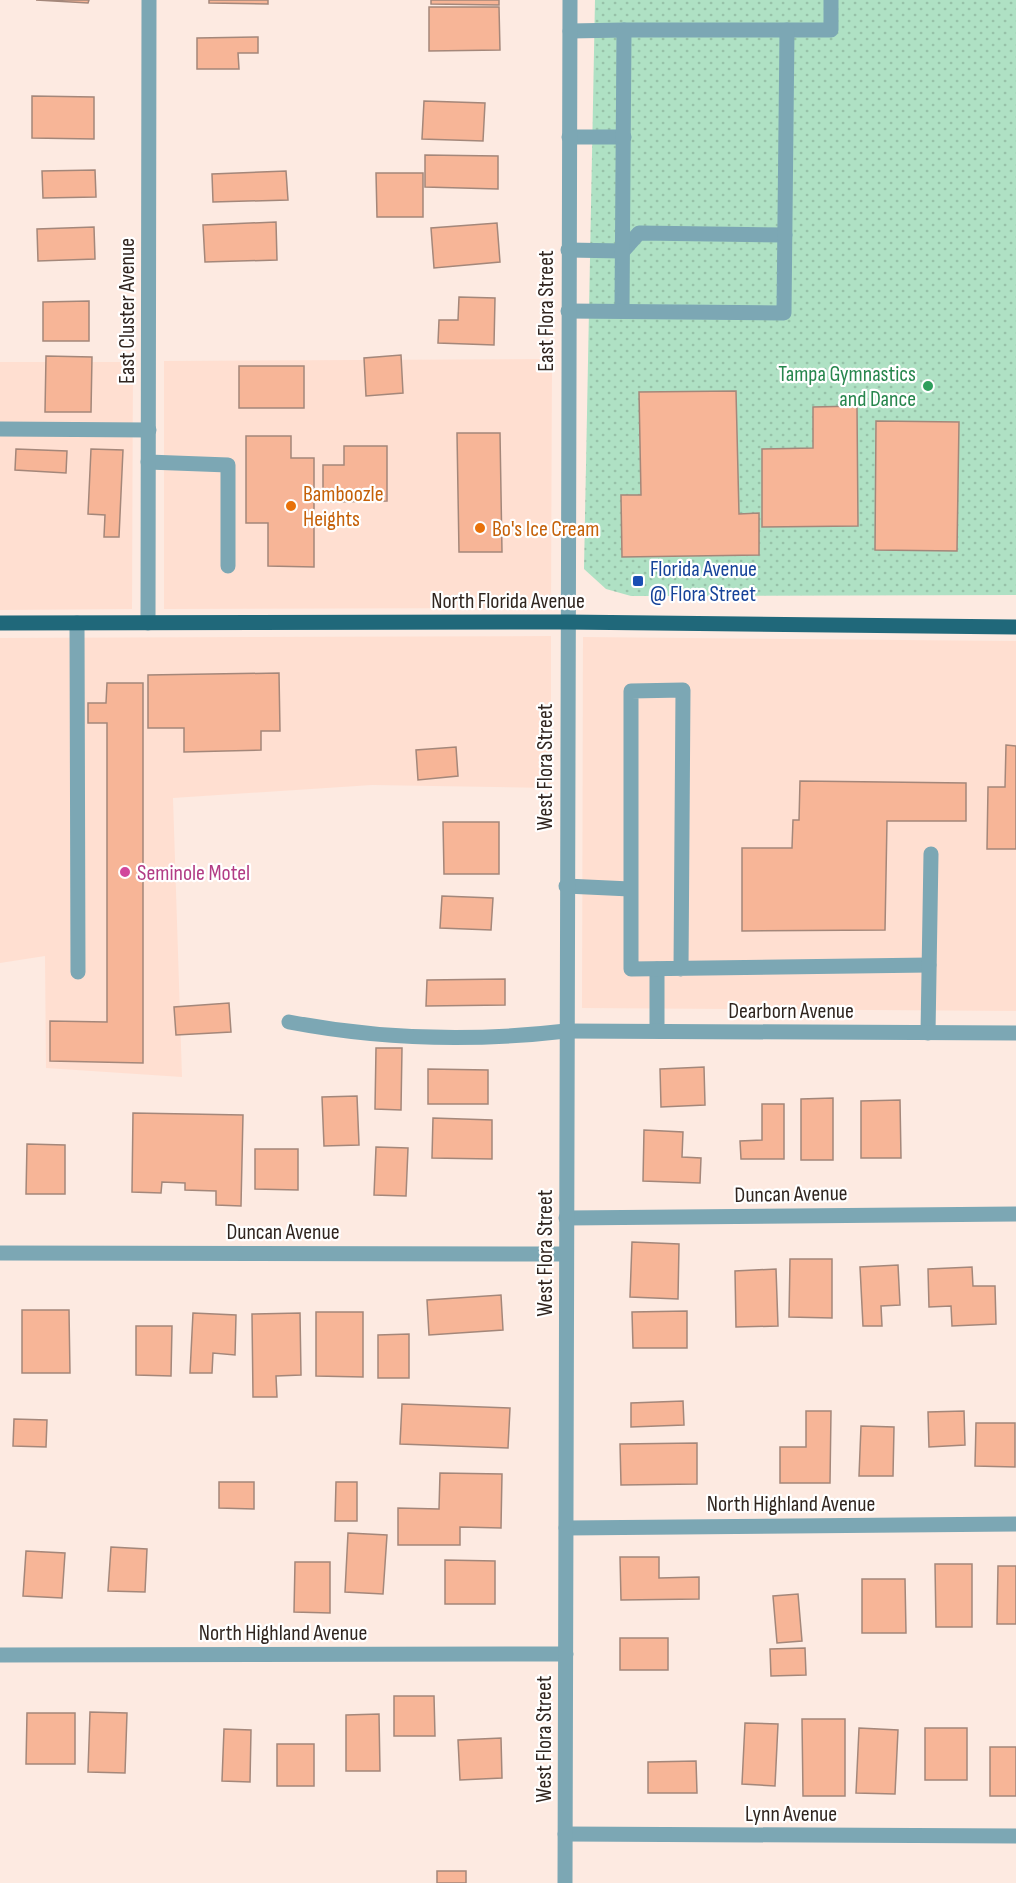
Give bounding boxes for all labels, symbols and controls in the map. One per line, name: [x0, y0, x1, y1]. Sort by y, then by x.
street label: East Cluster Avenue: [114, 238, 141, 384]
street label: East Flora Street: [533, 250, 560, 372]
place label: Tampa Gymnastics and Dance: [778, 361, 916, 413]
marker: Tampa Gymnastics and Dance: [921, 379, 935, 393]
place label: Bamboozle Heights: [303, 481, 384, 533]
marker: Bamboozle Heights: [284, 499, 298, 513]
place label: Bo's Ice Cream: [492, 516, 599, 543]
marker: Bo's Ice Cream: [473, 521, 487, 535]
place label: Florida Avenue @ Flora Street: [650, 556, 757, 608]
marker: Florida Avenue @ Flora Street: [631, 574, 645, 588]
street label: North Florida Avenue: [431, 588, 585, 615]
street label: West Flora Street: [532, 703, 559, 830]
place label: Seminole Motel: [137, 860, 250, 887]
marker: Seminole Motel: [118, 865, 132, 879]
street label: Dearborn Avenue: [728, 998, 854, 1025]
street label: Duncan Avenue: [734, 1180, 848, 1209]
street label: West Flora Street: [532, 1189, 559, 1316]
street label: Duncan Avenue: [226, 1219, 340, 1246]
street label: North Highland Avenue: [707, 1491, 875, 1518]
street label: North Highland Avenue: [199, 1620, 367, 1647]
street label: West Flora Street: [531, 1675, 558, 1802]
street label: Lynn Avenue: [745, 1801, 837, 1828]

